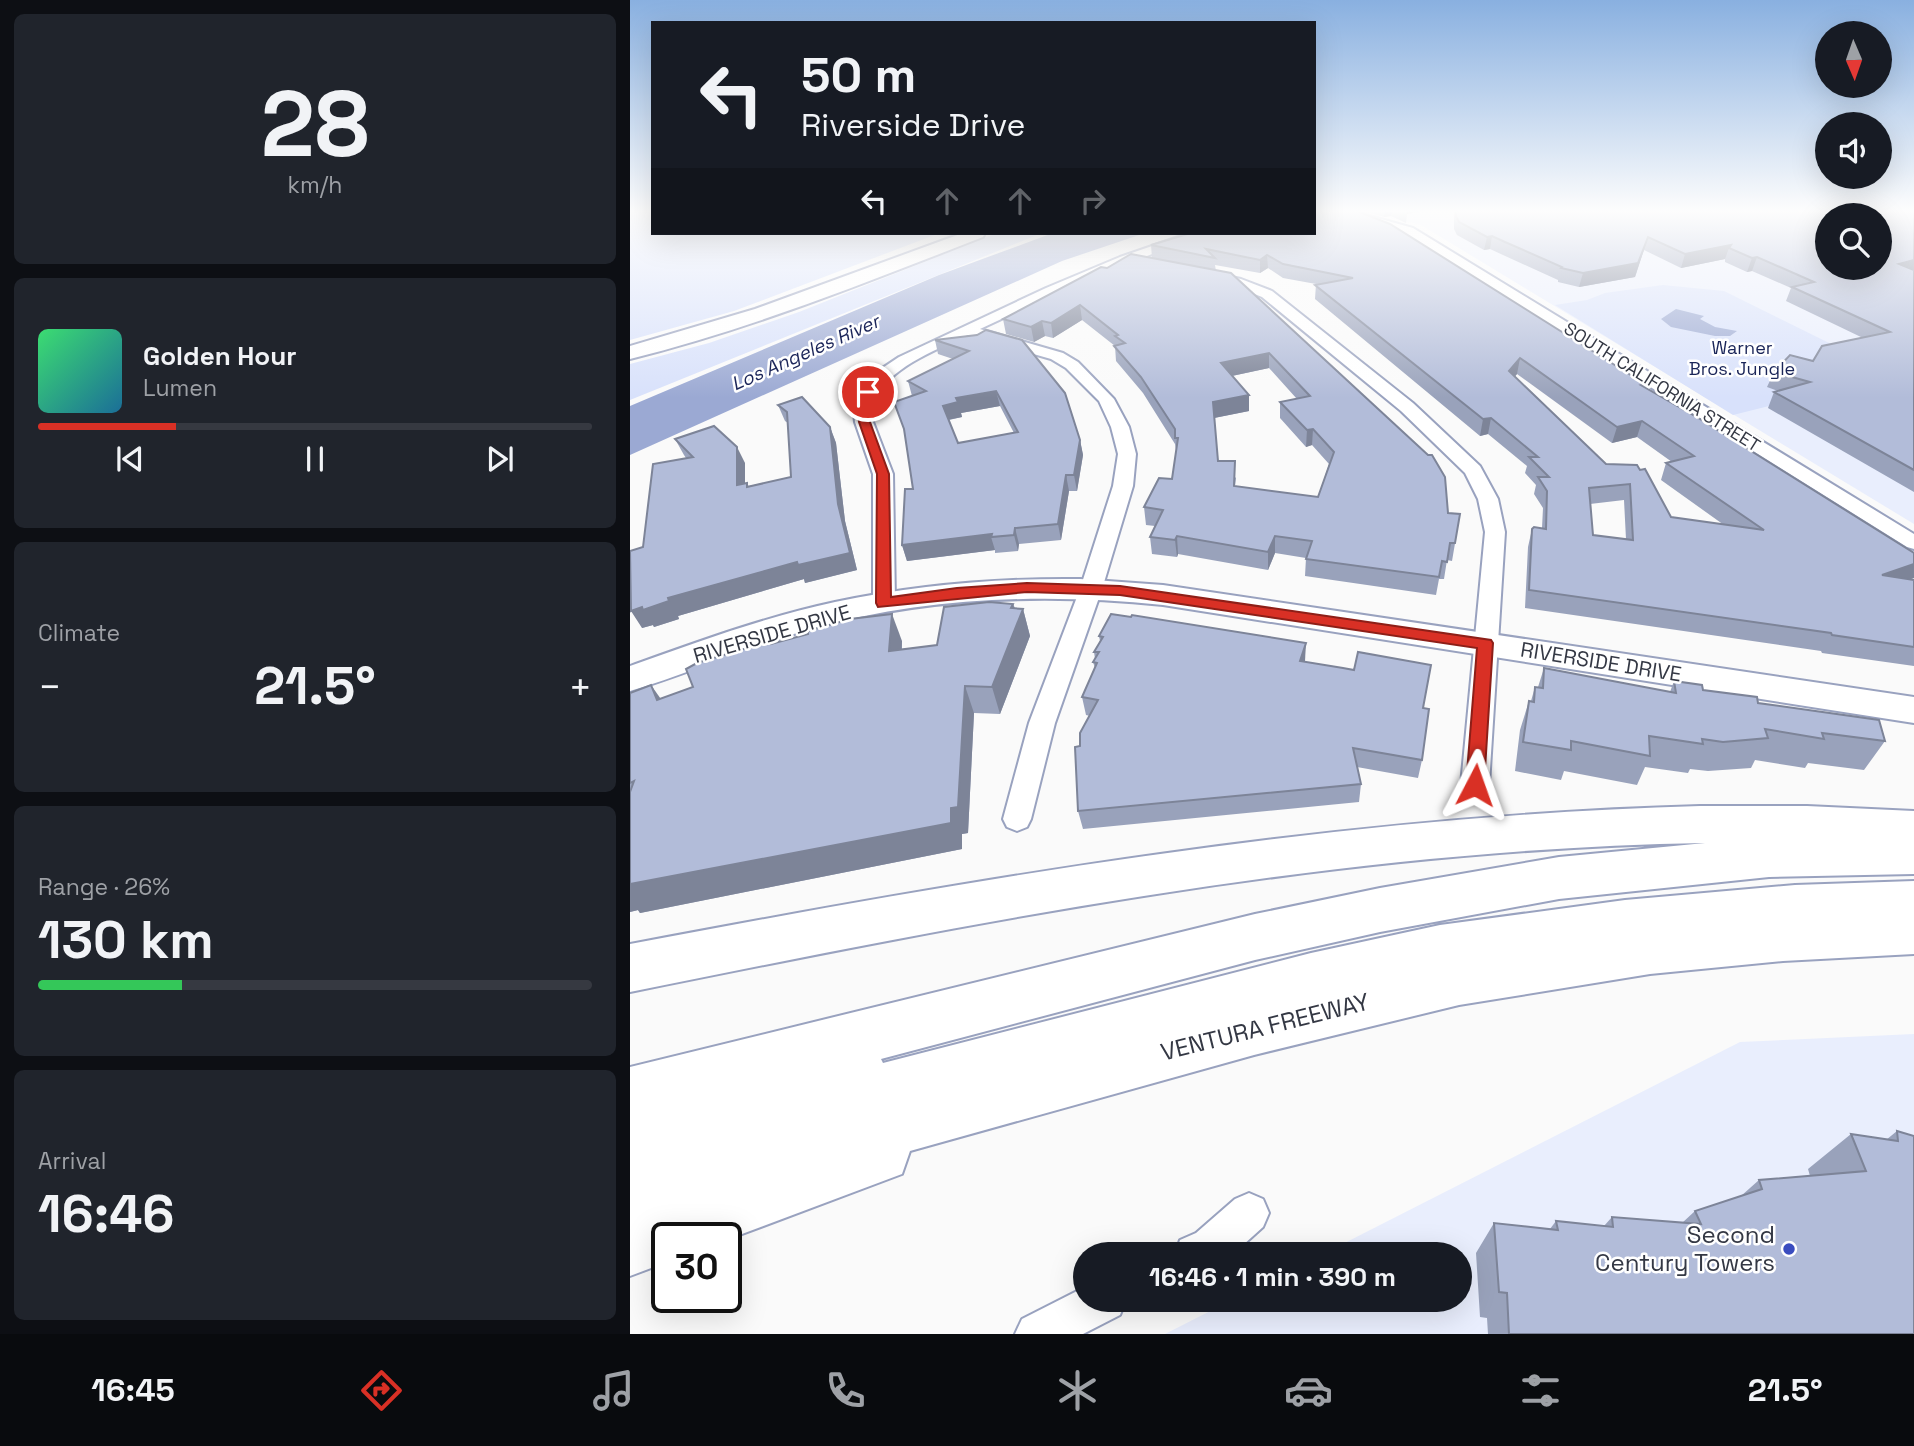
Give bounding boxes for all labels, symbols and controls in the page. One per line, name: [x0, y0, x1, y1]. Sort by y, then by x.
north arrow: [1815, 21, 1892, 98]
map controls: [1815, 21, 1892, 280]
text: 50 m: [801, 44, 916, 106]
icon: left: [686, 49, 777, 140]
text: 28: [261, 66, 369, 183]
text: Riverside Drive: [801, 105, 1025, 145]
button: sound: [1815, 112, 1892, 189]
text: km/h: [288, 170, 342, 200]
icon: left: [855, 182, 893, 220]
icon: ahead: [928, 182, 966, 220]
icon: ahead: [1001, 182, 1039, 220]
icon: right: [1074, 182, 1112, 220]
button: search: [1815, 203, 1892, 280]
water label: Los Angeles River: [727, 308, 885, 396]
street label: SOUTH CALIFORNIA STREET: [1560, 317, 1765, 457]
park label: Warner Bros. Jungle: [1689, 336, 1795, 380]
text: Golden Hour: [143, 339, 297, 373]
pin: [838, 362, 898, 422]
text: Lumen: [143, 373, 217, 403]
icon: arrive: [849, 373, 887, 411]
icon: previous: [111, 440, 149, 478]
icon: pause: [296, 440, 334, 478]
icon: next: [481, 440, 519, 478]
street label: RIVERSIDE DRIVE: [690, 598, 854, 669]
text: Climate: [38, 618, 120, 648]
street label: RIVERSIDE DRIVE: [1519, 635, 1684, 688]
text: 21.5°: [254, 653, 376, 719]
text: −: [38, 663, 62, 711]
text: +: [568, 663, 592, 711]
position arrow: [1438, 748, 1512, 822]
text: Range · 26%: [38, 872, 170, 902]
text: 130 km: [38, 907, 214, 973]
street label: VENTURA FREEWAY: [1157, 986, 1373, 1067]
text: Arrival: [38, 1146, 106, 1176]
text: 16:46: [38, 1181, 174, 1247]
place label: Second Century Towers: [1595, 1219, 1775, 1278]
speed limit sign: 30: [651, 1222, 742, 1313]
marker: Second Century Towers: [1781, 1241, 1797, 1257]
text: 16:46 · 1 min · 390 m: [1149, 1260, 1396, 1294]
icon: directions: [357, 1366, 406, 1415]
icon: music: [589, 1366, 638, 1415]
icon: phone: [821, 1366, 870, 1415]
icon: climate: [1053, 1366, 1102, 1415]
icon: car: [1284, 1366, 1333, 1415]
icon: filters: [1516, 1366, 1565, 1415]
text: 16:45: [91, 1370, 175, 1410]
text: 21.5°: [1748, 1370, 1823, 1410]

